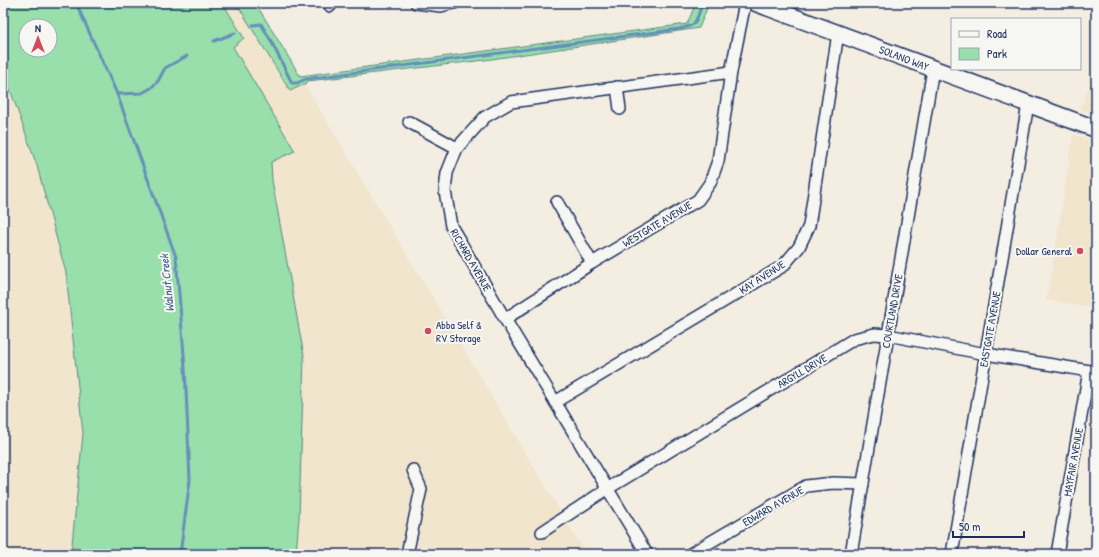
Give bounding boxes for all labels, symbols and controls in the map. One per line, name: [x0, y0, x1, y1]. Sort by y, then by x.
north arrow: [18, 18, 58, 58]
legend: [951, 18, 1081, 70]
text: N: [35, 21, 41, 35]
text: Road: [987, 25, 1007, 42]
street label: SOLANO WAY: [877, 42, 931, 74]
text: Park: [987, 45, 1007, 62]
street label: WESTGATE AVENUE: [620, 198, 694, 250]
street label: RICHARD AVENUE: [447, 226, 495, 294]
place label: Dollar General: [1016, 244, 1072, 258]
marker: Dollar General: [1075, 246, 1085, 256]
water label: Walnut Creek: [155, 252, 178, 313]
street label: KAY AVENUE: [737, 257, 788, 297]
street label: COURTLAND DRIVE: [879, 273, 905, 349]
street label: EASTGATE AVENUE: [976, 290, 1004, 368]
place label: Abba Self & RV Storage: [436, 318, 482, 345]
marker: Abba Self & RV Storage: [423, 326, 433, 336]
street label: ARGYLL DRIVE: [775, 351, 829, 391]
street label: MAYFAIR AVENUE: [1060, 426, 1086, 497]
street label: EDWARD AVENUE: [740, 483, 806, 529]
scale bar: [953, 513, 1024, 539]
text: 50 m: [959, 518, 980, 535]

